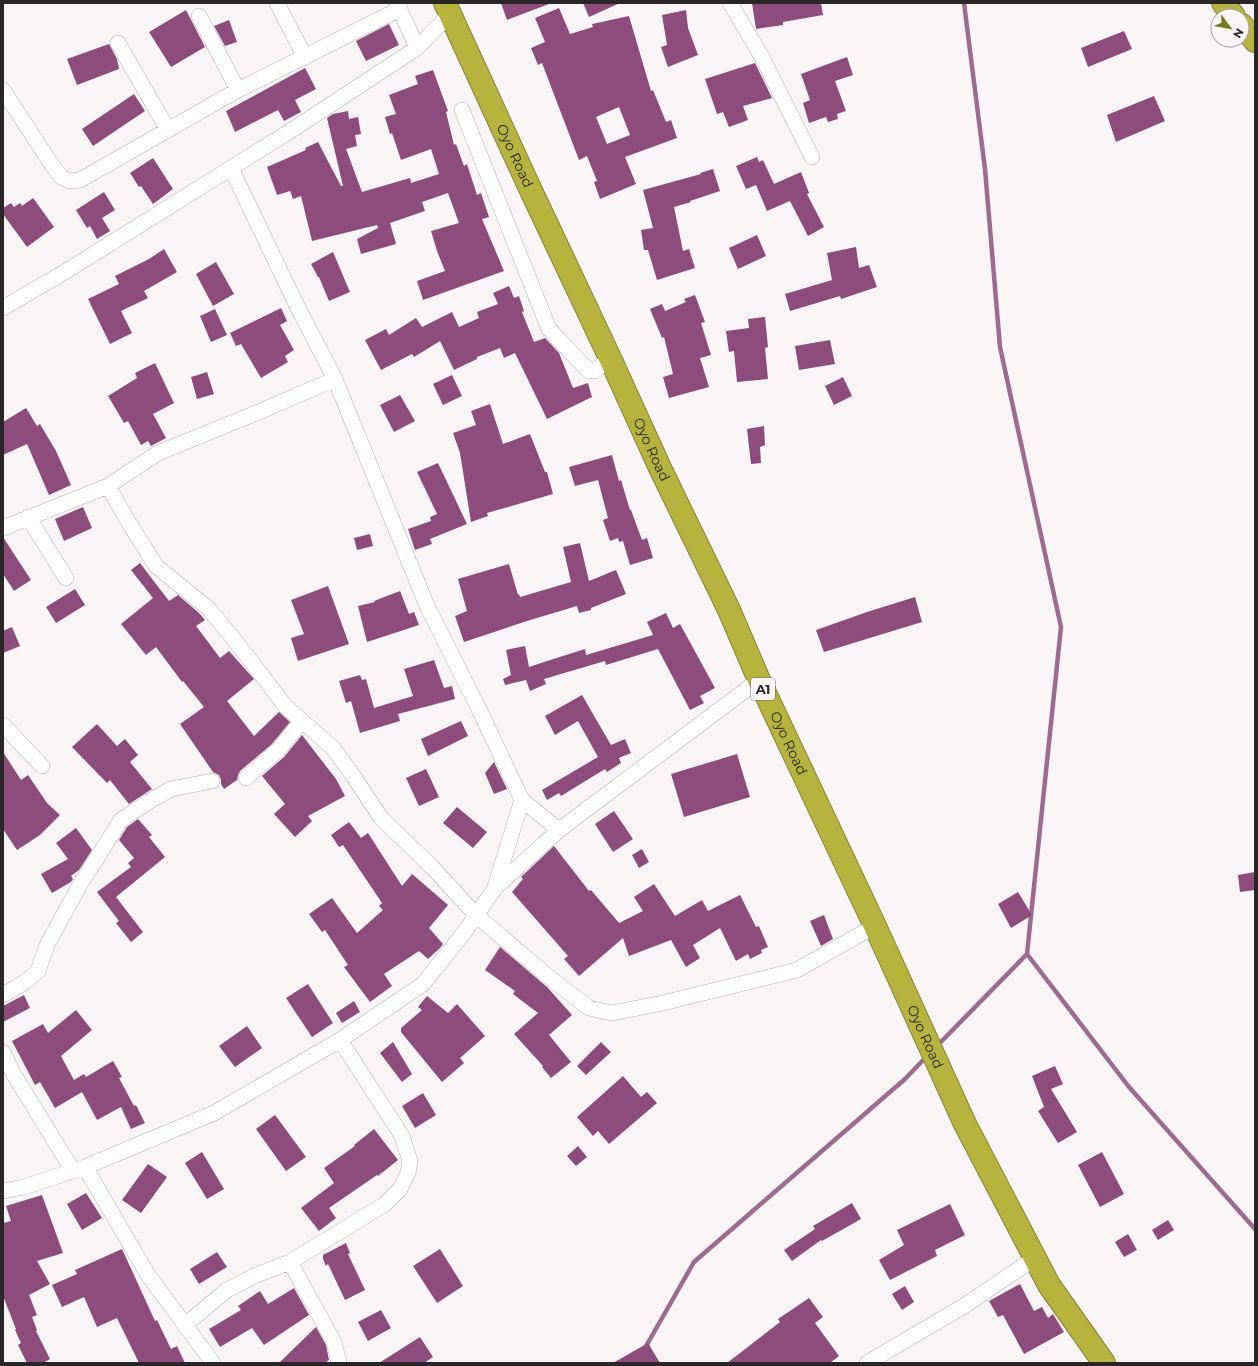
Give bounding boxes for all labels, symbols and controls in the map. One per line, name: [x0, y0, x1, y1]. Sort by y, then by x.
north arrow: [1210, 8, 1250, 48]
text: N: [1230, 26, 1247, 41]
street label: Oyo Road: [493, 121, 537, 191]
street label: Oyo Road: [629, 415, 674, 484]
road number: A1: [751, 678, 775, 700]
street label: Oyo Road: [766, 708, 811, 778]
street label: Oyo Road: [903, 1002, 948, 1072]

